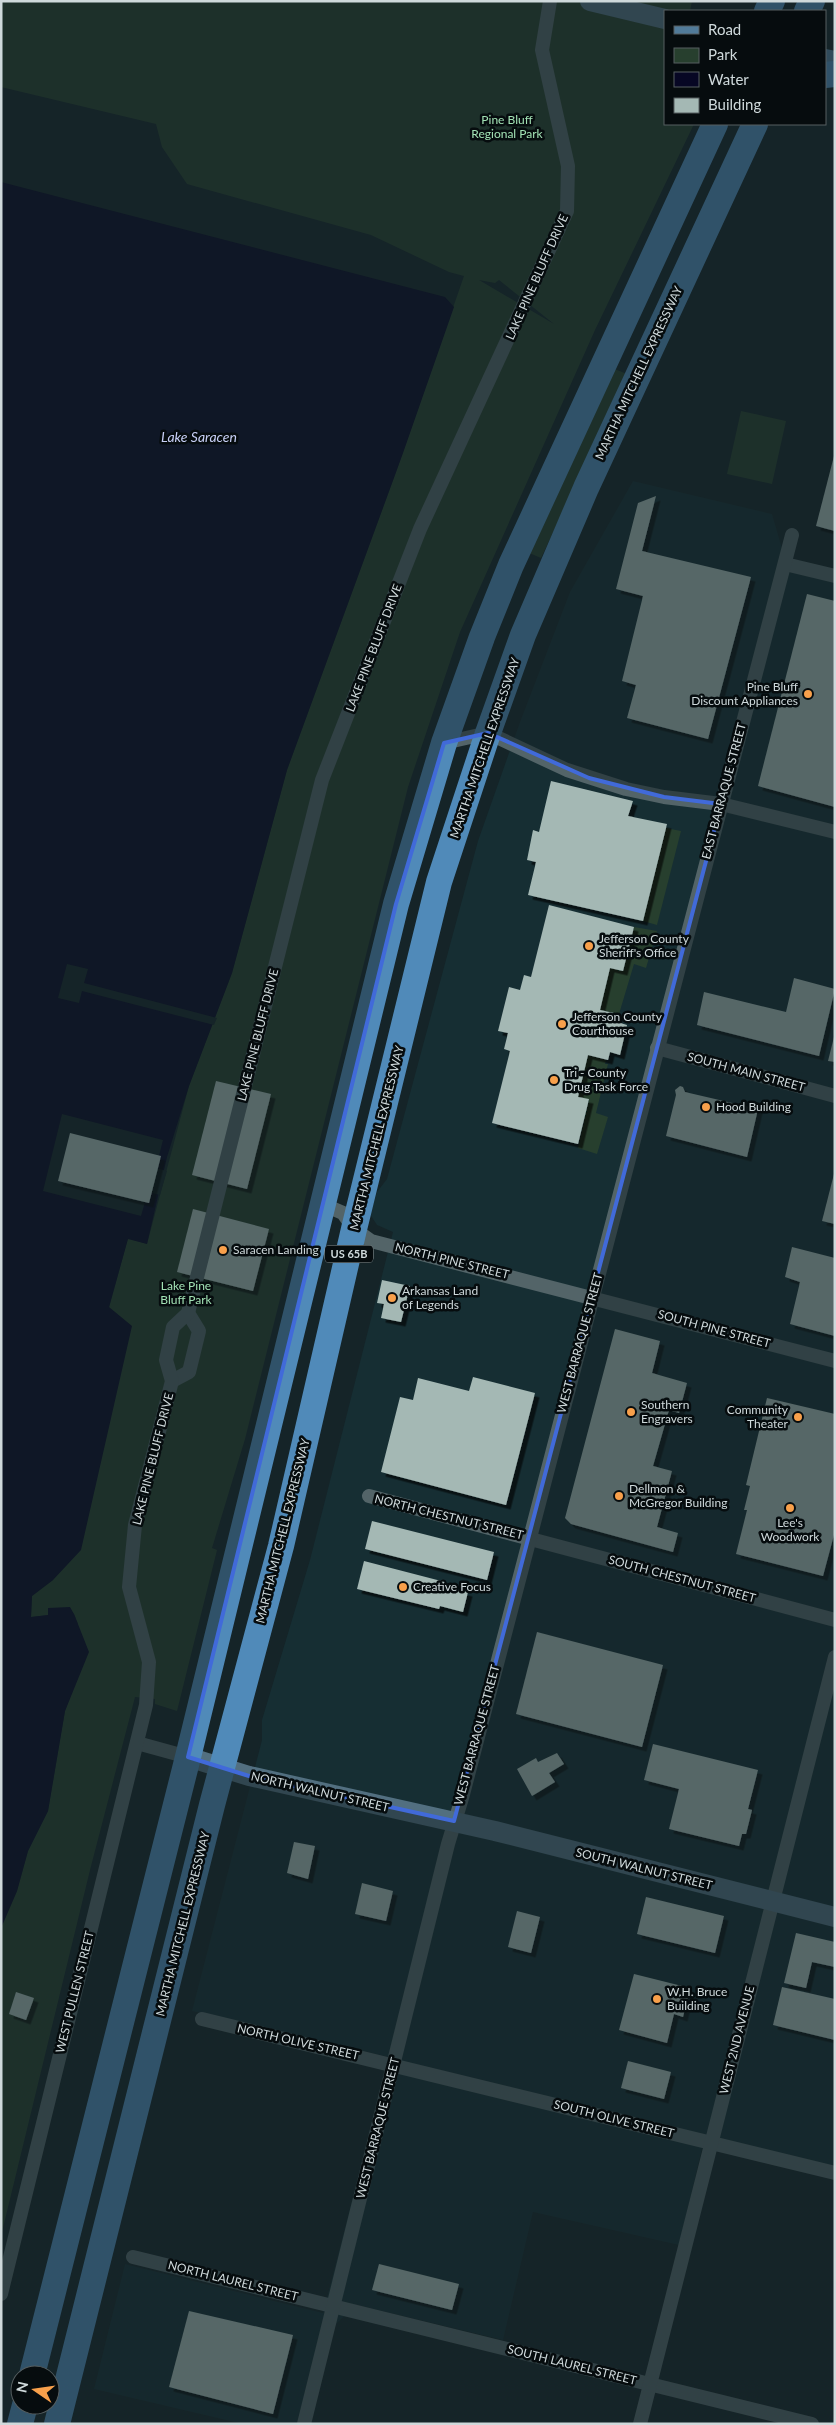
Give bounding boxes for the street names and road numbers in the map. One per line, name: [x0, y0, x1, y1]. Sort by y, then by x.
street label: LAKE PINE BLUFF DRIVE: [502, 212, 571, 342]
street label: MARTHA MITCHELL EXPRESSWAY: [592, 283, 686, 462]
street label: LAKE PINE BLUFF DRIVE: [342, 582, 405, 714]
street label: MARTHA MITCHELL EXPRESSWAY: [447, 655, 523, 840]
street label: EAST BARRAQUE STREET: [698, 721, 749, 861]
street label: LAKE PINE BLUFF DRIVE: [234, 967, 281, 1103]
street label: MARTHA MITCHELL EXPRESSWAY: [346, 1043, 407, 1232]
street label: SOUTH MAIN STREET: [686, 1049, 807, 1094]
street label: NORTH PINE STREET: [393, 1239, 511, 1282]
road number: US 65B: [325, 1246, 373, 1262]
street label: WEST BARRAQUE STREET: [554, 1271, 606, 1415]
street label: SOUTH PINE STREET: [656, 1306, 772, 1351]
street label: LAKE PINE BLUFF DRIVE: [129, 1391, 176, 1527]
street label: MARTHA MITCHELL EXPRESSWAY: [252, 1436, 313, 1625]
street label: NORTH CHESTNUT STREET: [373, 1491, 525, 1542]
street label: SOUTH CHESTNUT STREET: [607, 1552, 757, 1605]
street label: WEST BARRAQUE STREET: [451, 1663, 503, 1807]
street label: NORTH WALNUT STREET: [250, 1768, 391, 1815]
street label: MARTHA MITCHELL EXPRESSWAY: [152, 1829, 213, 2018]
street label: SOUTH WALNUT STREET: [574, 1844, 714, 1893]
street label: WEST PULLEN STREET: [52, 1929, 97, 2054]
street label: WEST 2ND AVENUE: [716, 1984, 757, 2096]
street label: NORTH OLIVE STREET: [236, 2020, 361, 2063]
street label: WEST BARRAQUE STREET: [353, 2056, 402, 2200]
street label: SOUTH OLIVE STREET: [552, 2096, 676, 2141]
street label: NORTH LAUREL STREET: [166, 2257, 300, 2304]
street label: SOUTH LAUREL STREET: [506, 2341, 638, 2388]

